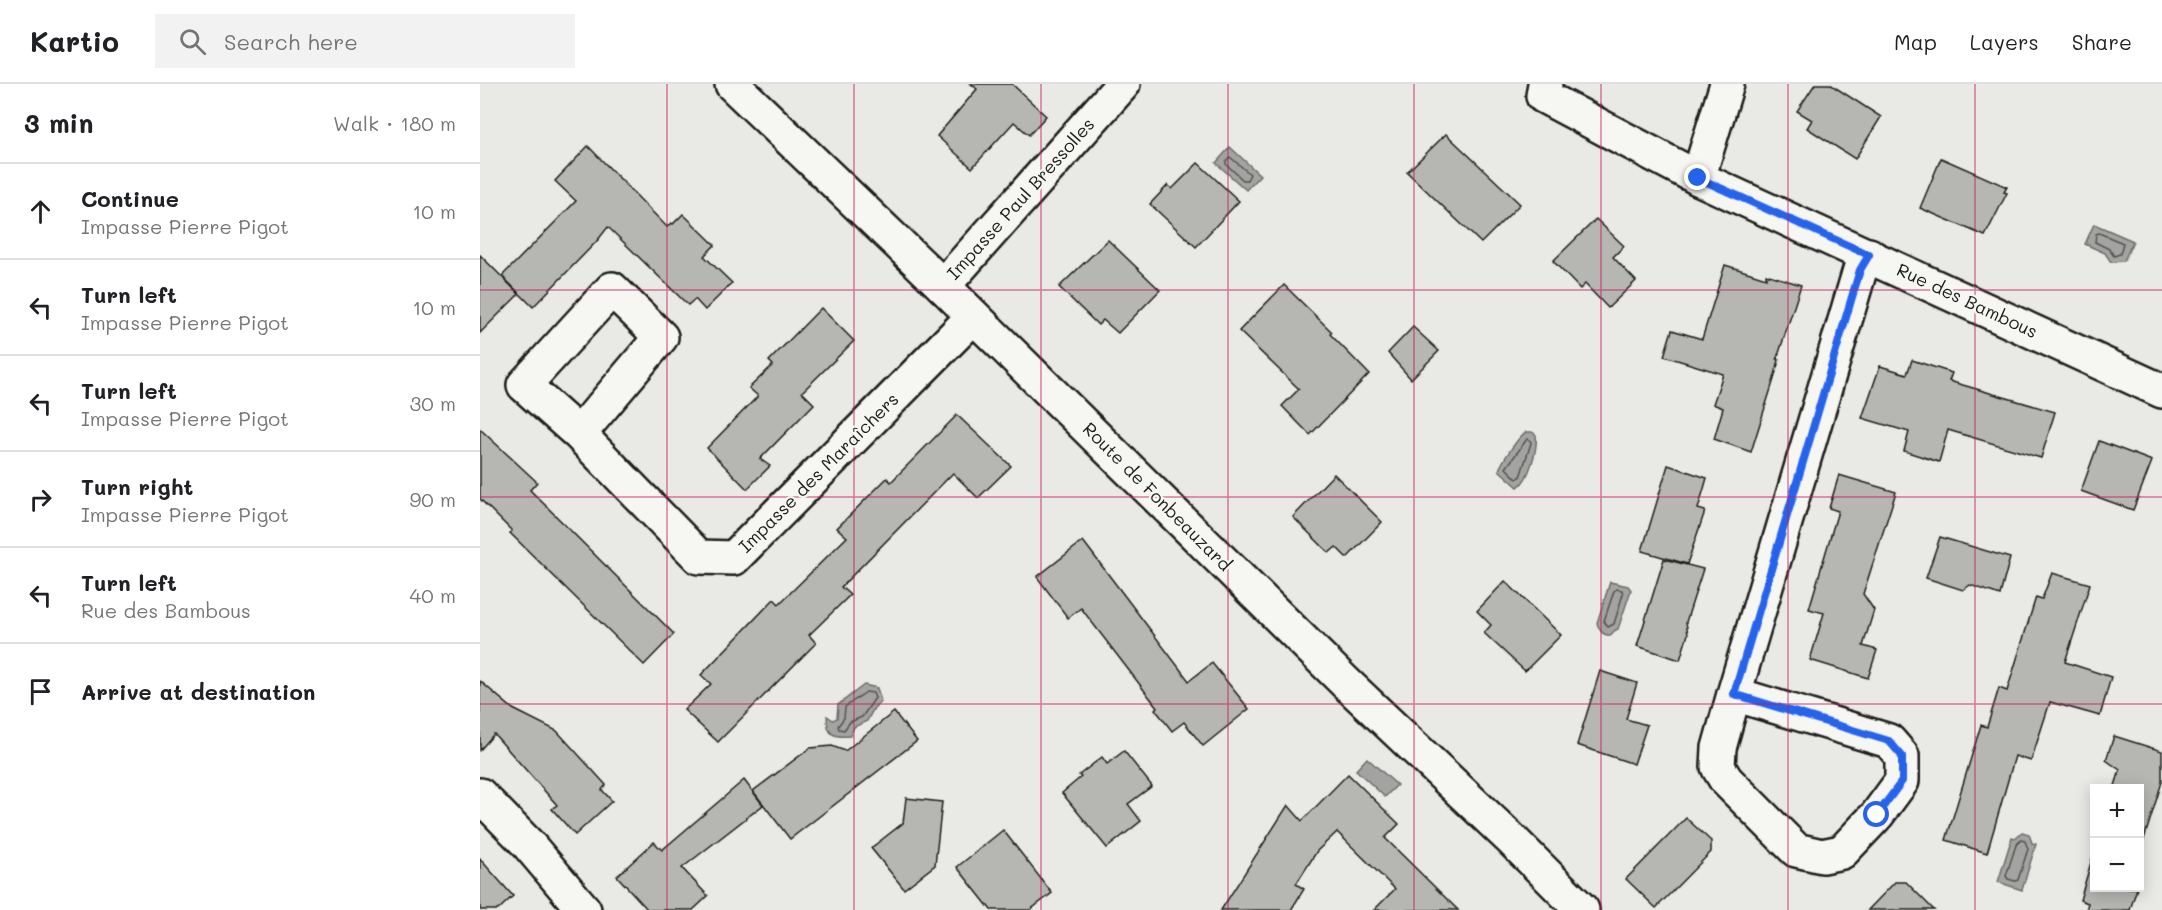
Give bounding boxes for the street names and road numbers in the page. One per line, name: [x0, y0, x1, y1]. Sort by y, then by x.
street label: Impasse Paul Bressolles: [941, 112, 1099, 284]
street label: Rue des Bambous: [1893, 257, 2042, 343]
street label: Impasse des Maraîchers: [733, 387, 904, 558]
street label: Route de Fonbeauzard: [1078, 417, 1237, 576]

